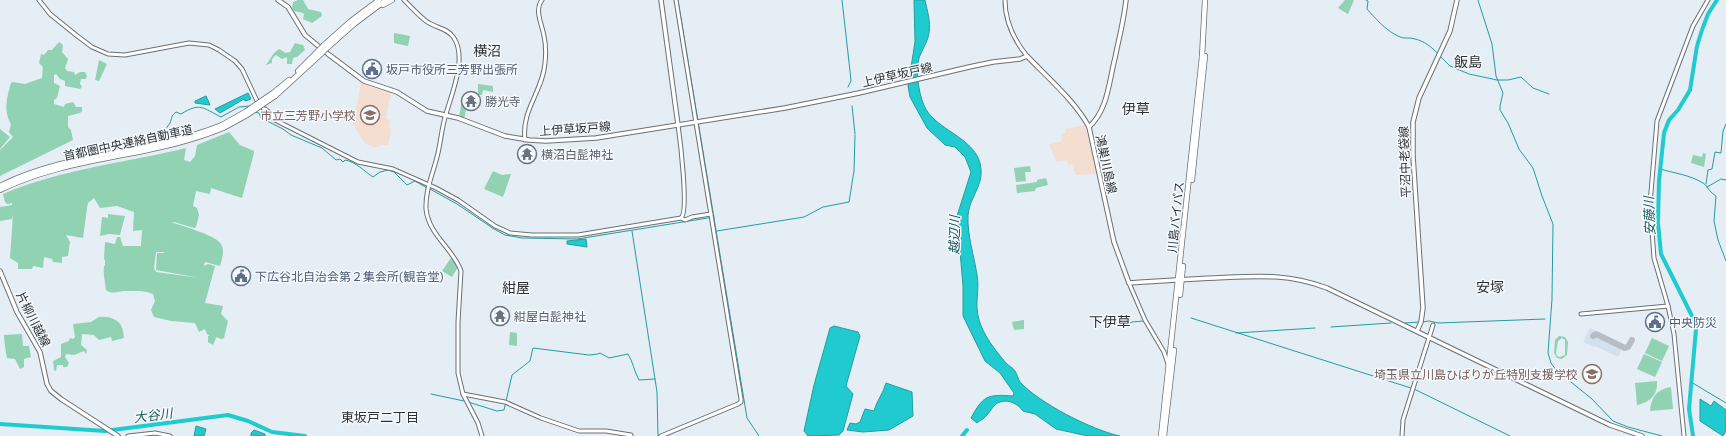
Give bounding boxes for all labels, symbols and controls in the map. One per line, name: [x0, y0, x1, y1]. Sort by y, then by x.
district label: 横沼: [473, 42, 501, 59]
district label: 飯島: [1454, 53, 1482, 70]
public building icon: 坂戸市役所三芳野出張所: [361, 58, 383, 80]
street label: 上伊草坂戸線: [860, 59, 934, 89]
place label: 坂戸市役所三芳野出張所: [386, 62, 518, 76]
temple icon: 勝光寺: [460, 90, 482, 112]
place label: 勝光寺: [485, 94, 521, 108]
district label: 伊草: [1122, 100, 1150, 117]
school or university icon: 市立三芳野小学校: [359, 104, 381, 126]
place label: 市立三芳野小学校: [260, 108, 356, 122]
street label: 上伊草坂戸線: [539, 119, 611, 137]
street label: 首都圏中央連絡自動車道: [62, 121, 194, 163]
street label: 平沼中老袋線: [1396, 126, 1412, 198]
street label: 鴻巣川島線: [1094, 133, 1120, 195]
temple icon: 横沼白髭神社: [516, 143, 538, 165]
place label: 横沼白髭神社: [541, 147, 613, 161]
street label: 川島バイパス: [1164, 181, 1186, 253]
water label: 安藤川: [1640, 194, 1658, 236]
water label: 越辺川: [946, 213, 962, 255]
public building icon: 下広谷北自治会第２集会所(観音堂): [230, 265, 252, 287]
place label: 下広谷北自治会第２集会所(観音堂): [255, 269, 444, 283]
district label: 安塚: [1476, 278, 1504, 295]
district label: 紺屋: [502, 279, 530, 296]
street label: 片柳川越線: [14, 289, 54, 349]
temple icon: 紺屋白髭神社: [489, 305, 511, 327]
place label: 紺屋白髭神社: [514, 309, 586, 323]
public building icon: 中央防災: [1644, 311, 1666, 333]
district label: 下伊草: [1089, 313, 1131, 330]
place label: 中央防災: [1669, 315, 1717, 329]
school or university icon: 埼玉県立川島ひばりが丘特別支援学校: [1581, 363, 1603, 385]
place label: 埼玉県立川島ひばりが丘特別支援学校: [1374, 367, 1578, 381]
water label: 大谷川: [133, 404, 175, 425]
district label: 東坂戸二丁目: [341, 409, 419, 425]

